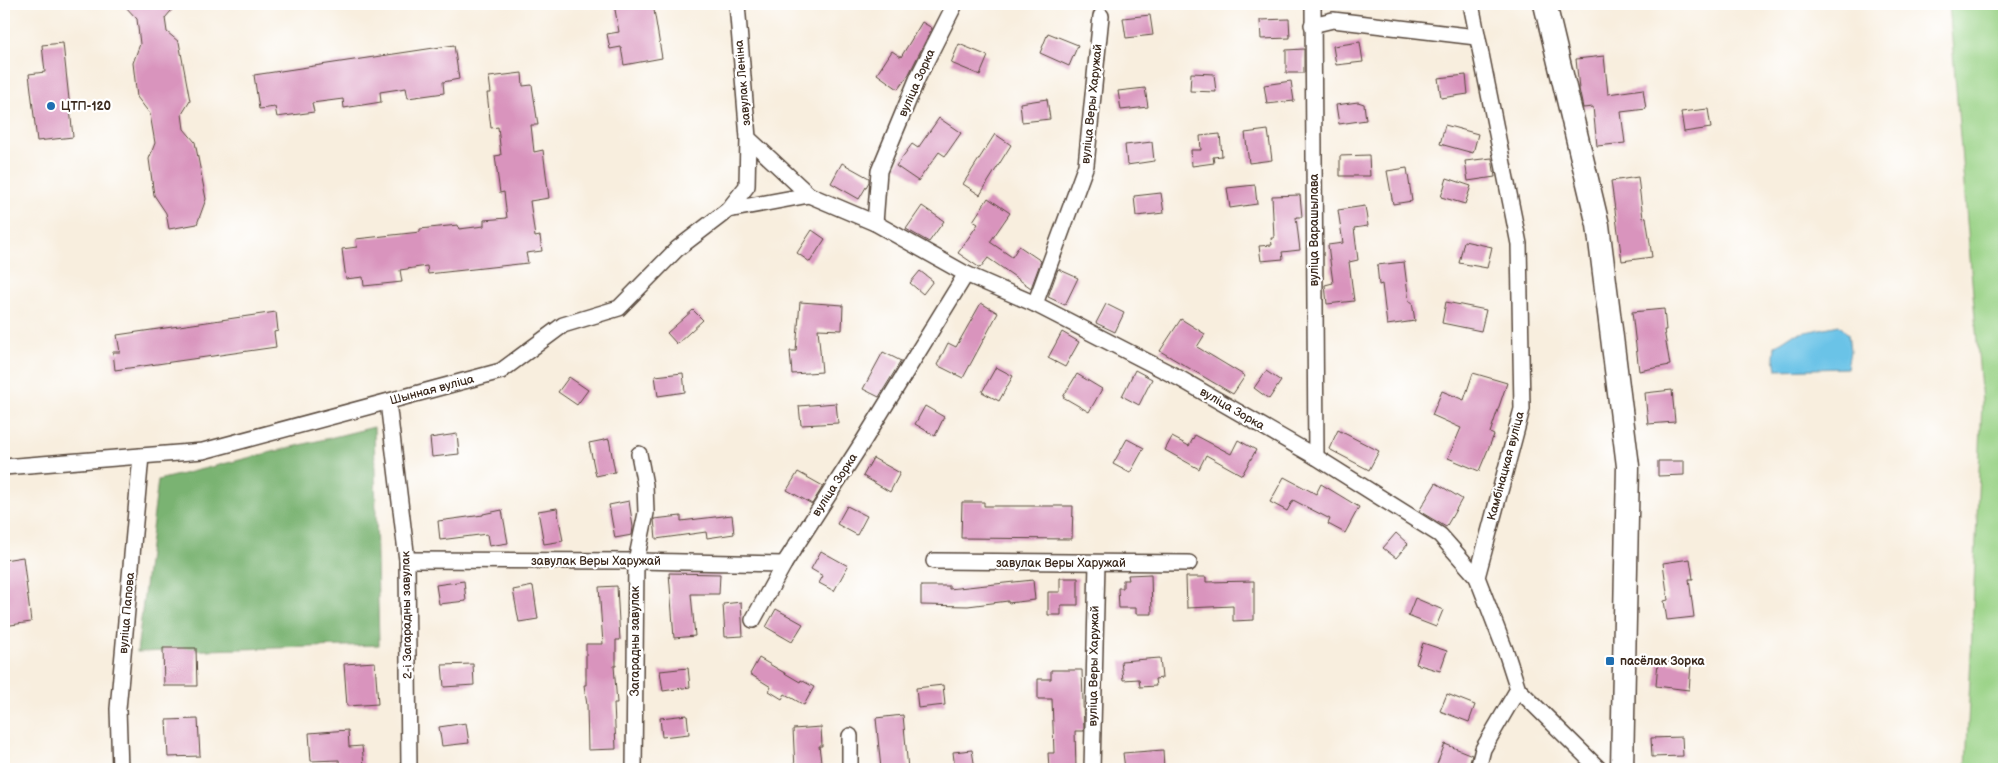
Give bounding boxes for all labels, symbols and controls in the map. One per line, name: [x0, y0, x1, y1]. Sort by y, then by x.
street label: завулак Леніна: [732, 39, 754, 127]
street label: вуліца Веры Харужай: [1078, 43, 1106, 165]
street label: вуліца Зорка: [895, 47, 939, 119]
place label: ЦТП-120: [61, 99, 111, 114]
marker: ЦТП-120: [45, 100, 57, 112]
street label: вуліца Варашылава: [1307, 174, 1322, 286]
street label: Шынная вуліца: [388, 372, 476, 408]
street label: вуліца Зорка: [1197, 384, 1267, 434]
street label: Камбінацкая вуліца: [1484, 410, 1528, 522]
street label: вуліца Зорка: [809, 451, 861, 519]
street label: 2-і Загарадны завулак: [398, 550, 416, 679]
street label: завулак Веры Харужай: [531, 554, 661, 569]
street label: завулак Веры Харужай: [996, 556, 1126, 571]
street label: вуліца Папова: [116, 572, 138, 654]
street label: Загарадны завулак: [628, 585, 643, 696]
street label: вуліца Веры Харужай: [1085, 605, 1103, 726]
place label: пасёлак Зорка: [1620, 654, 1706, 669]
marker: пасёлак Зорка: [1604, 655, 1616, 667]

